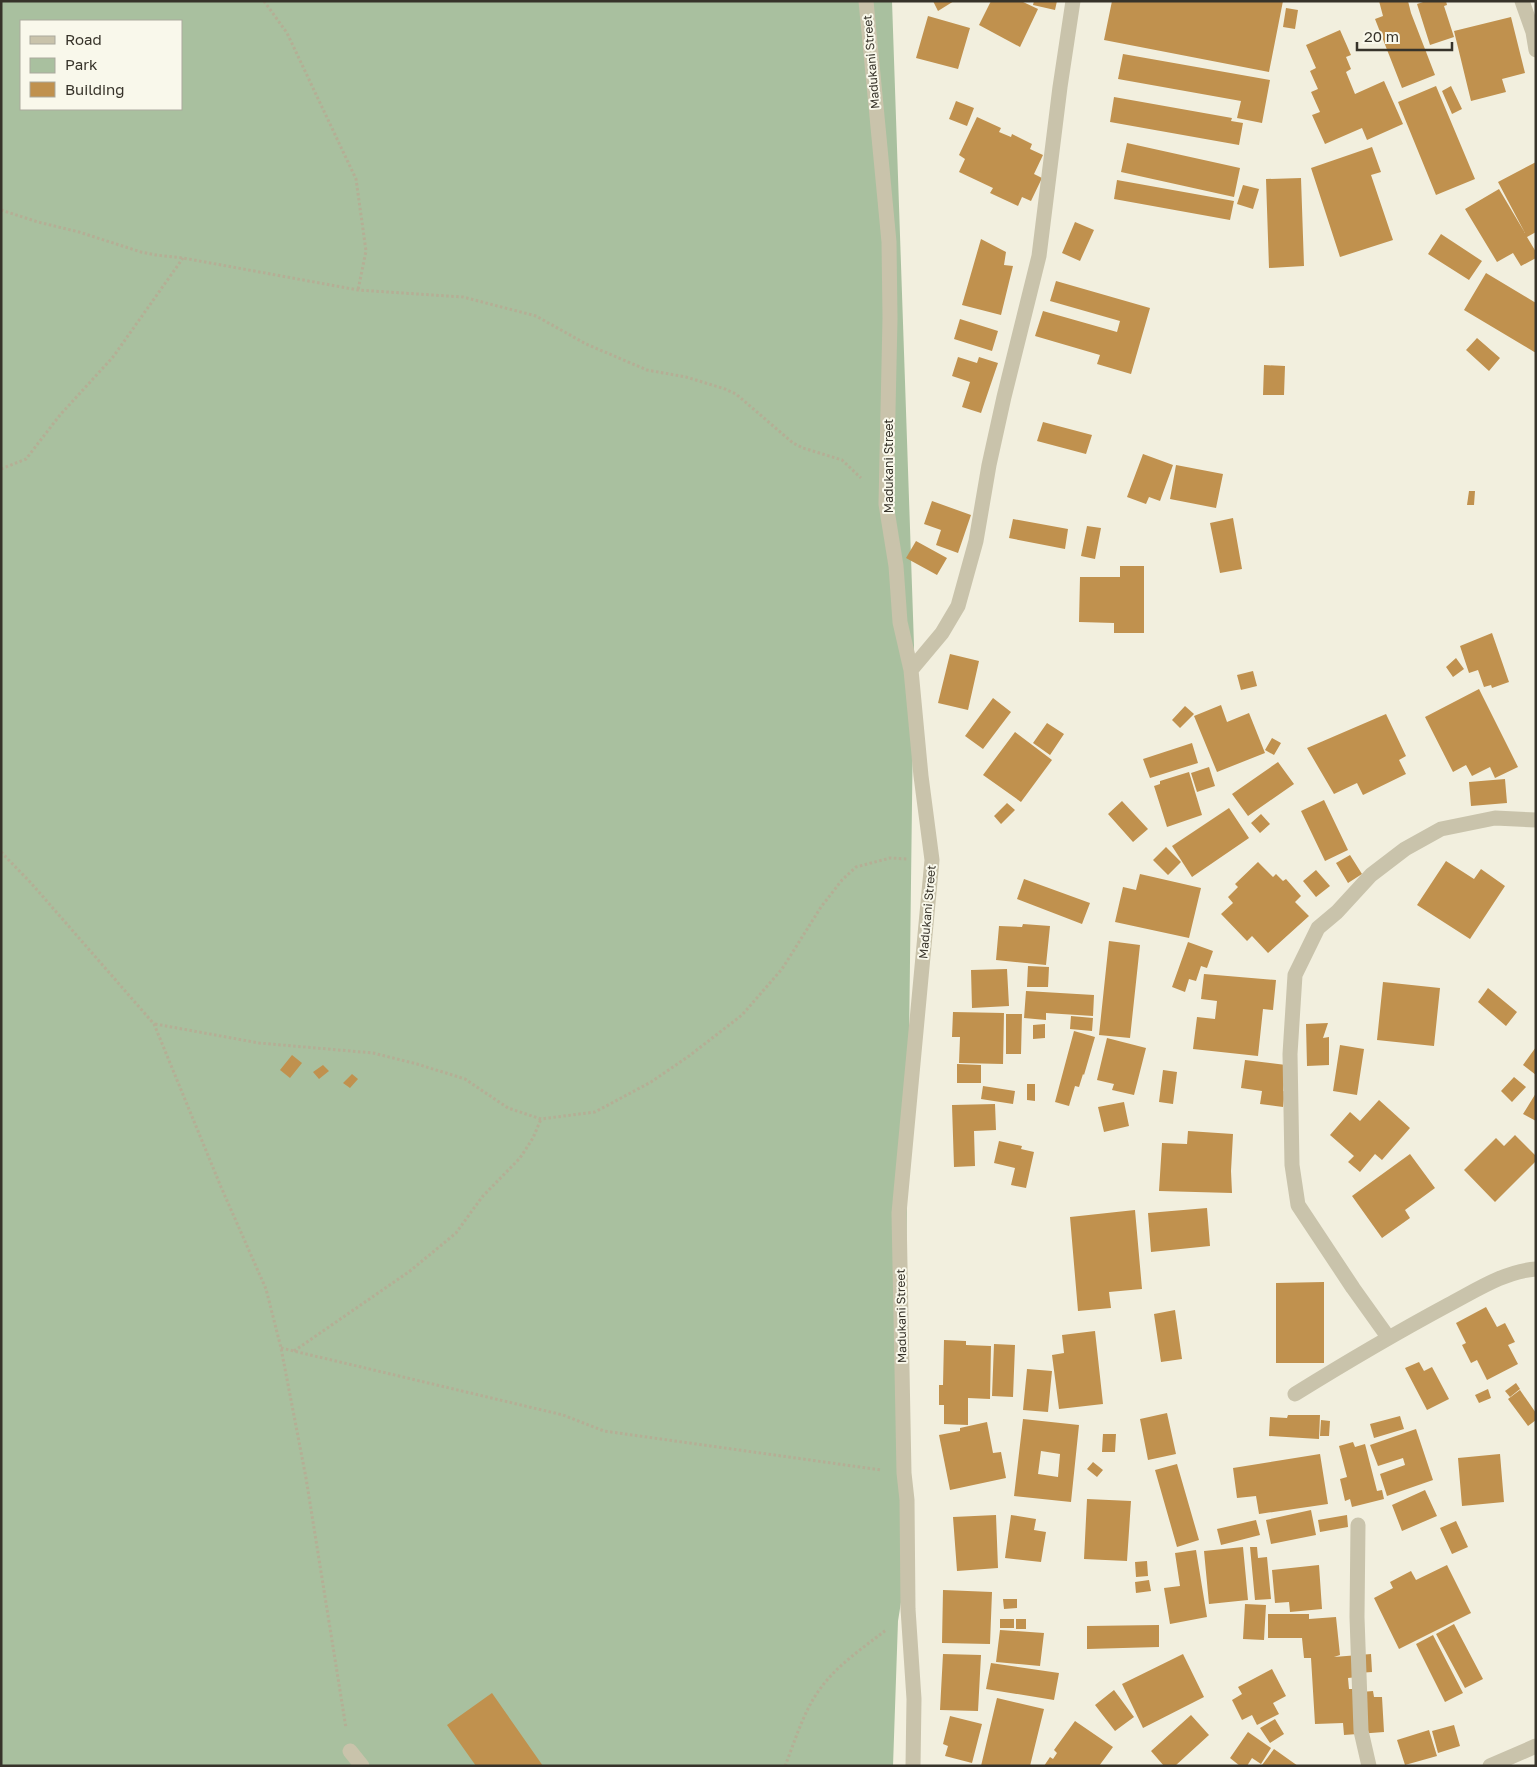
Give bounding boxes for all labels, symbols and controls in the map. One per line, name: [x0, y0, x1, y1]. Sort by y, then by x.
street label: Madukani Street: [859, 14, 883, 110]
legend: [20, 20, 182, 110]
scale bar: [1357, 20, 1452, 52]
text: 20 m: [1364, 27, 1399, 45]
text: Road: [65, 30, 102, 48]
text: Park: [65, 55, 98, 73]
text: Building: [65, 80, 125, 98]
street label: Madukani Street: [881, 419, 896, 513]
street label: Madukani Street: [915, 864, 939, 960]
street label: Madukani Street: [893, 1269, 909, 1363]

